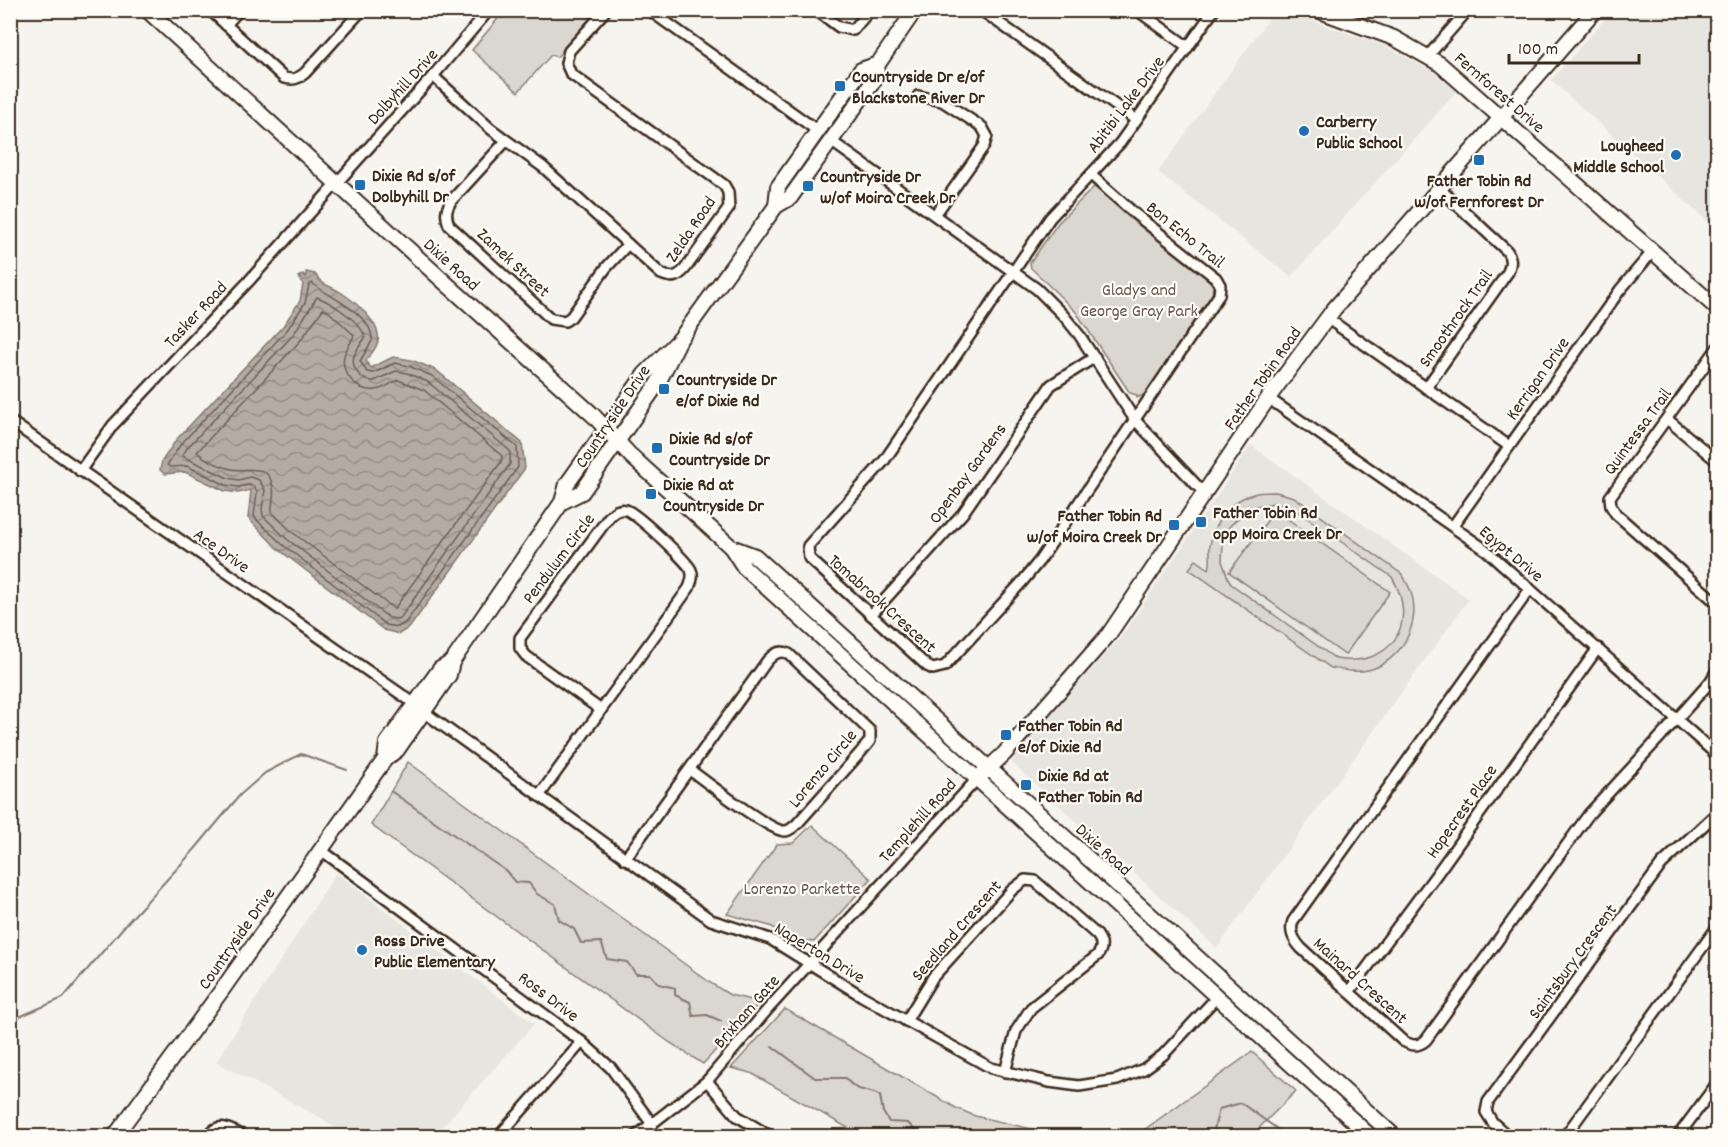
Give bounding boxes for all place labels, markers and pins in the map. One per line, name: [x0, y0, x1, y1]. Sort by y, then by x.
place label: Countryside Dr e/of Blackstone River Dr: [852, 66, 986, 112]
marker: Countryside Dr e/of Blackstone River Dr: [833, 79, 847, 93]
place label: Carberry Public School: [1316, 111, 1403, 157]
marker: Carberry Public School: [1297, 124, 1311, 138]
place label: Lougheed Middle School: [1573, 135, 1665, 181]
marker: Lougheed Middle School: [1669, 148, 1683, 162]
marker: Father Tobin Rd w/of Fernforest Dr: [1472, 153, 1486, 167]
place label: Dixie Rd s/of Dolbyhill Dr: [372, 165, 457, 211]
place label: Countryside Dr w/of Moira Creek Dr: [820, 166, 955, 212]
place label: Father Tobin Rd w/of Fernforest Dr: [1414, 170, 1544, 216]
marker: Dixie Rd s/of Dolbyhill Dr: [353, 178, 367, 192]
marker: Countryside Dr w/of Moira Creek Dr: [801, 179, 815, 193]
place label: Countryside Dr e/of Dixie Rd: [676, 369, 777, 415]
marker: Countryside Dr e/of Dixie Rd: [657, 382, 671, 396]
place label: Dixie Rd s/of Countryside Dr: [669, 428, 770, 474]
marker: Dixie Rd s/of Countryside Dr: [650, 441, 664, 455]
place label: Dixie Rd at Countryside Dr: [663, 474, 764, 520]
marker: Dixie Rd at Countryside Dr: [644, 487, 658, 501]
place label: Father Tobin Rd opp Moira Creek Dr: [1213, 502, 1342, 548]
place label: Father Tobin Rd w/of Moira Creek Dr: [1027, 505, 1162, 551]
marker: Father Tobin Rd opp Moira Creek Dr: [1194, 515, 1208, 529]
marker: Father Tobin Rd w/of Moira Creek Dr: [1167, 518, 1181, 532]
place label: Father Tobin Rd e/of Dixie Rd: [1018, 715, 1122, 761]
marker: Father Tobin Rd e/of Dixie Rd: [999, 728, 1013, 742]
place label: Dixie Rd at Father Tobin Rd: [1038, 765, 1142, 811]
marker: Dixie Rd at Father Tobin Rd: [1019, 778, 1033, 792]
place label: Ross Drive Public Elementary: [374, 930, 495, 976]
marker: Ross Drive Public Elementary: [355, 943, 369, 957]

